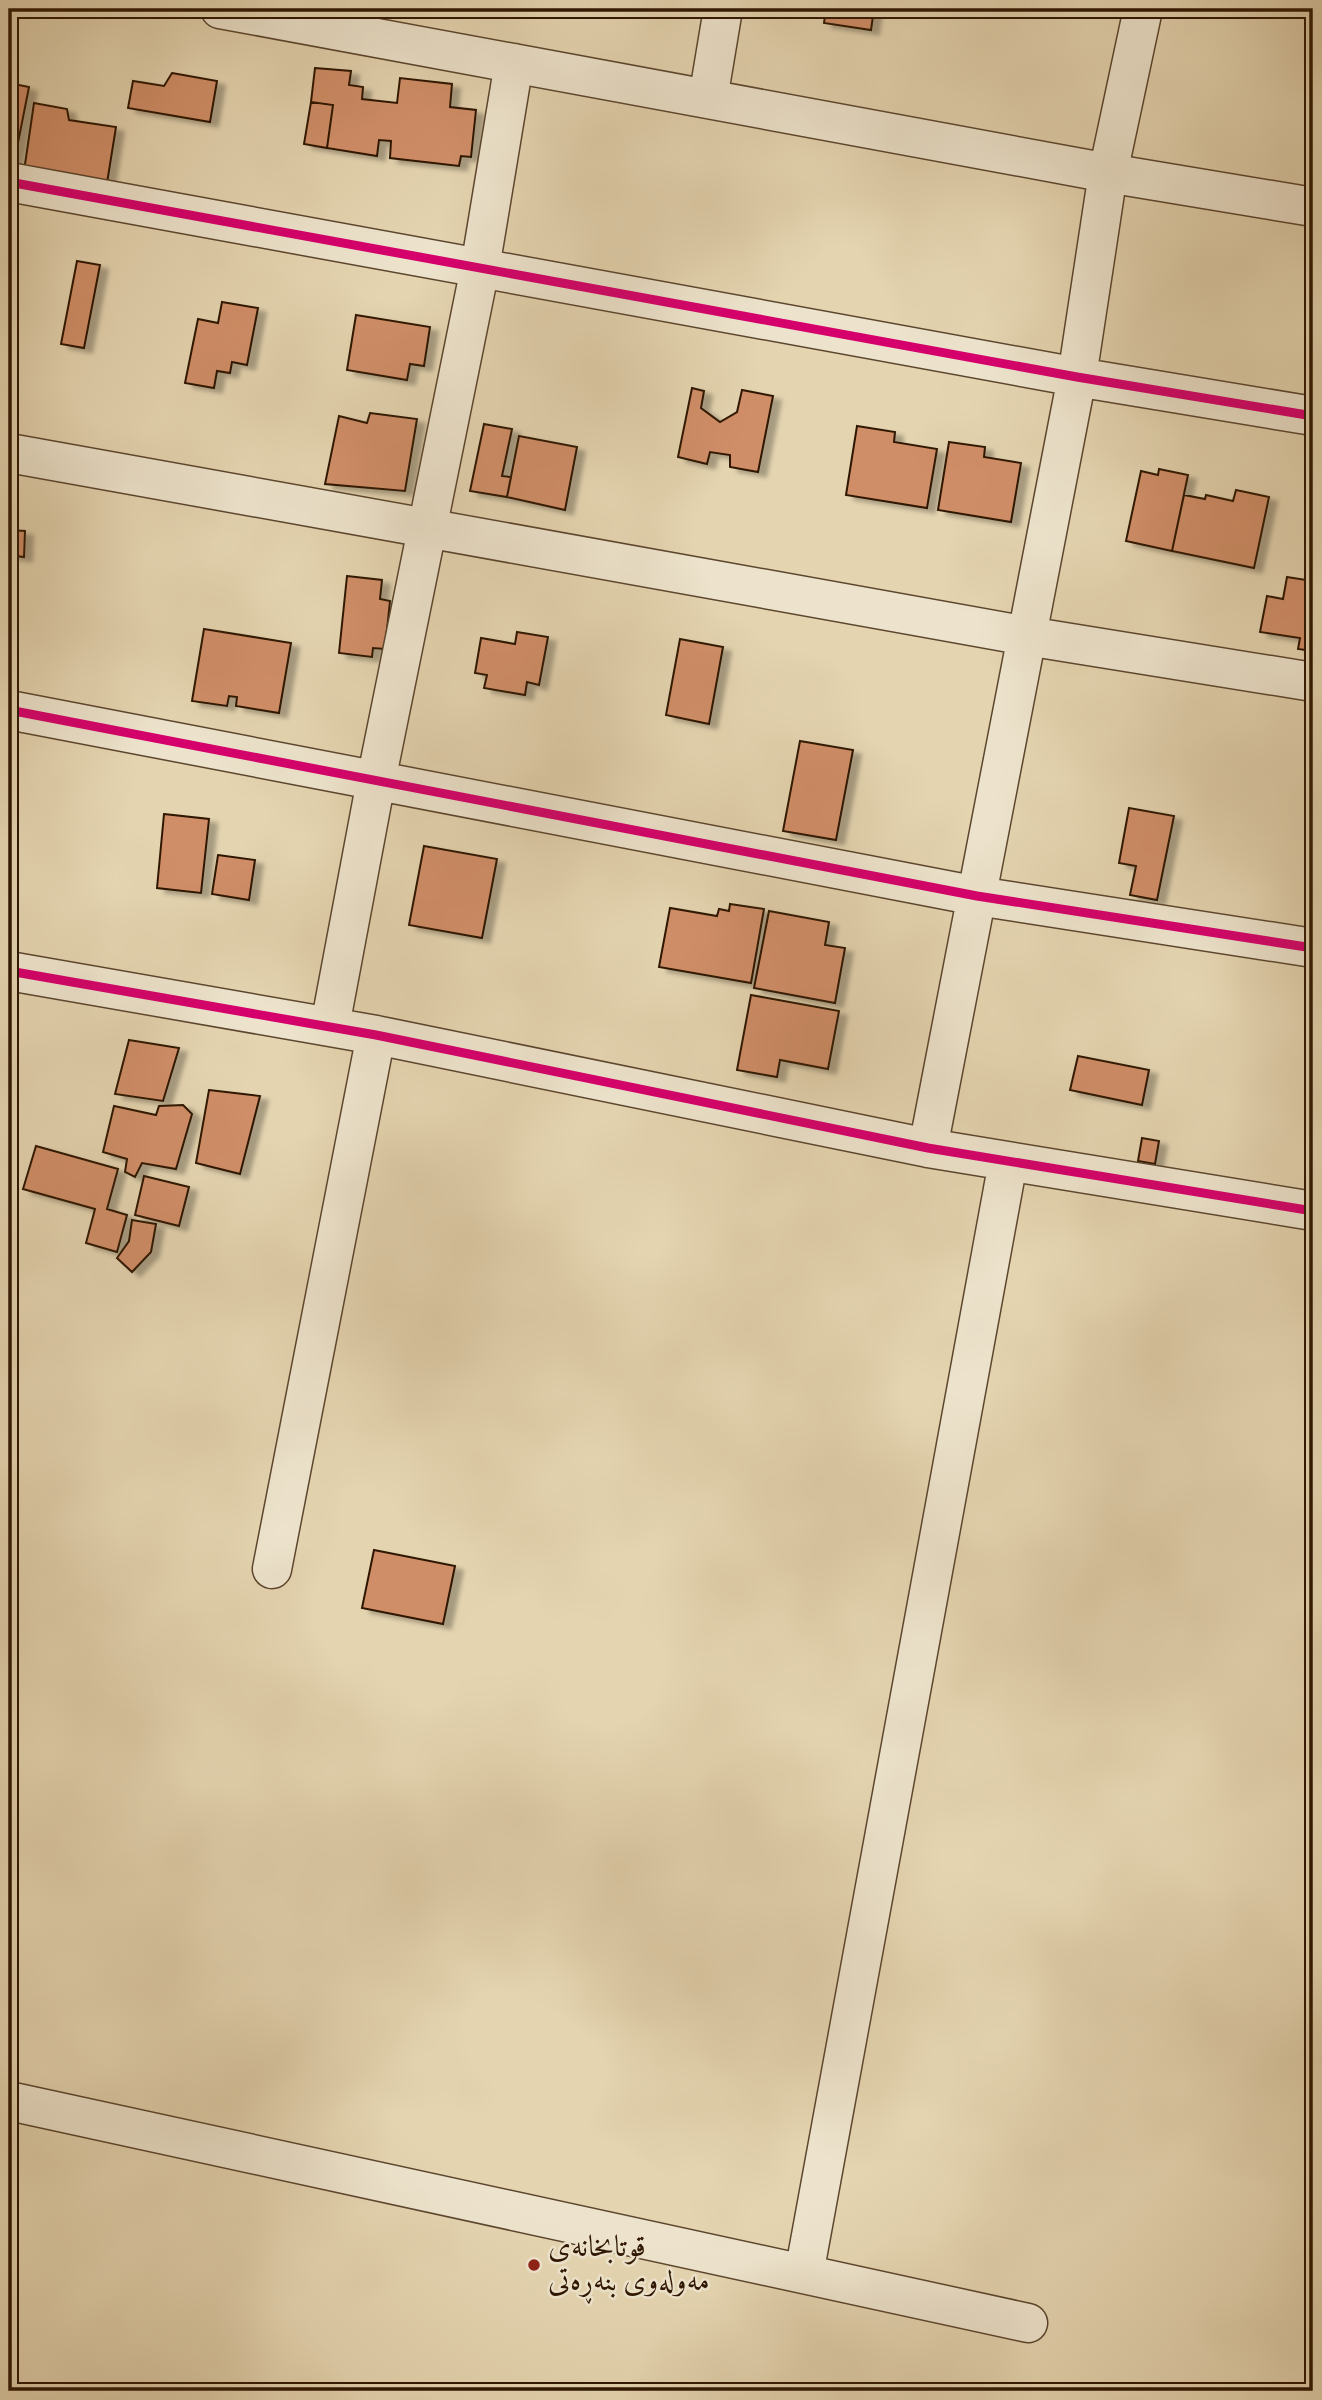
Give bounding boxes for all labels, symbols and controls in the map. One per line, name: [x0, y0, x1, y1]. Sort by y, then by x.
place label: قوتابخانەی مەولەوی بنەڕەتی: [548, 2227, 710, 2304]
marker: قوتابخانەی مەولەوی بنەڕەتی: [526, 2257, 542, 2273]

